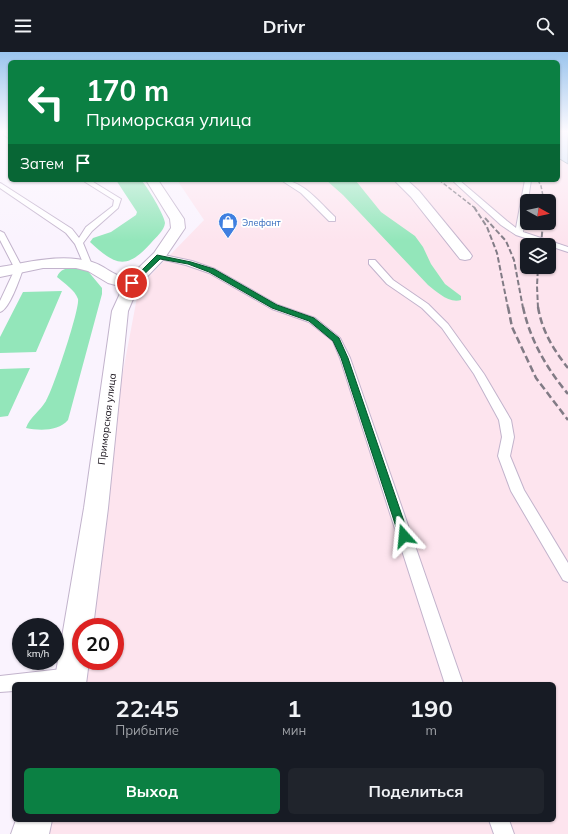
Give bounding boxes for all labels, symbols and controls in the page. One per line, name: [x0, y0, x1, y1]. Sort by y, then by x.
icon: menu: [12, 15, 34, 37]
text: Drivr: [263, 15, 305, 38]
icon: search: [534, 15, 556, 37]
text: 170 m: [86, 73, 169, 108]
icon: left: [20, 76, 72, 128]
text: Приморская улица: [86, 108, 252, 131]
icon: arrive: [72, 152, 94, 174]
text: Затем: [20, 154, 64, 173]
north arrow: [520, 194, 556, 230]
map controls: [520, 194, 556, 274]
shop icon: Элефант: [217, 211, 239, 239]
place label: Элефант: [242, 217, 282, 228]
button: layers: [520, 238, 556, 274]
pin: [115, 266, 149, 300]
icon: arrive: [121, 272, 143, 294]
street label: Приморская улица: [95, 372, 119, 466]
position arrow: [383, 515, 425, 557]
speed limit sign: 20: [72, 618, 124, 670]
text: 12: [26, 626, 50, 651]
text: km/h: [27, 647, 49, 660]
text: 22:45: [115, 693, 179, 723]
text: 1: [287, 693, 301, 723]
text: 190: [410, 693, 453, 723]
text: Прибытие: [115, 722, 179, 738]
text: мин: [282, 722, 306, 738]
text: m: [425, 722, 437, 738]
button: Выход: [24, 768, 280, 814]
button: Поделиться: [288, 768, 544, 814]

